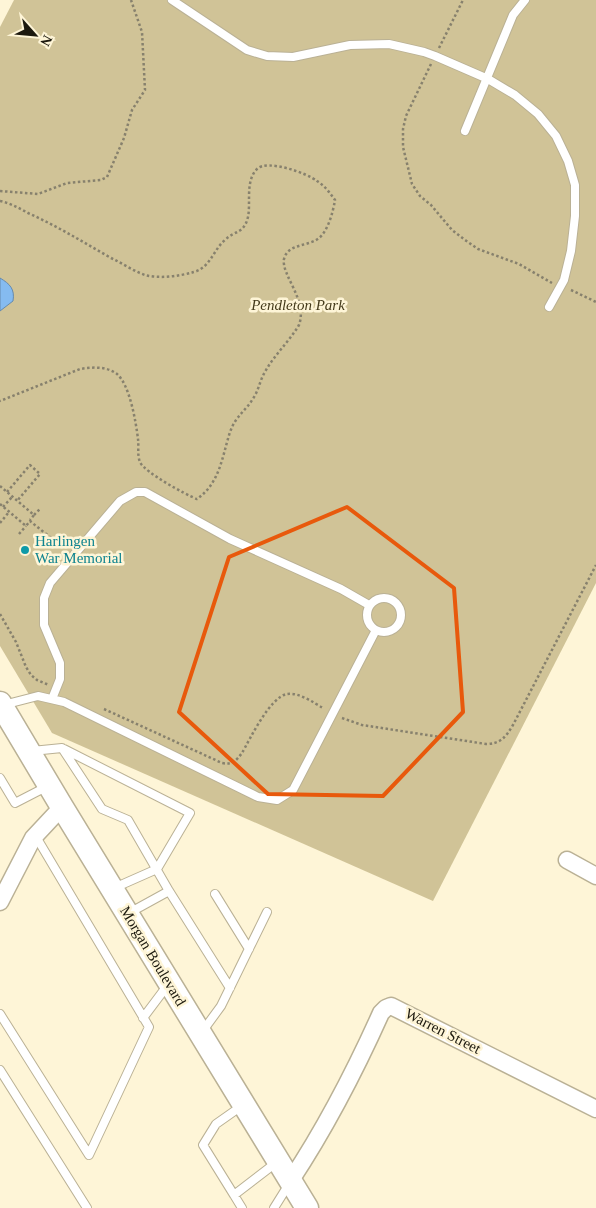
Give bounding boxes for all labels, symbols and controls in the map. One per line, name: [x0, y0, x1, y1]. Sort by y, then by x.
north arrow: [10, 10, 60, 60]
text: N: [37, 33, 55, 49]
park label: Pendleton Park: [250, 297, 345, 313]
place label: Harlingen War Memorial: [35, 533, 123, 566]
marker: Harlingen War Memorial: [19, 544, 31, 556]
street label: Morgan Boulevard: [117, 903, 189, 1009]
street label: Warren Street: [403, 1005, 484, 1057]

